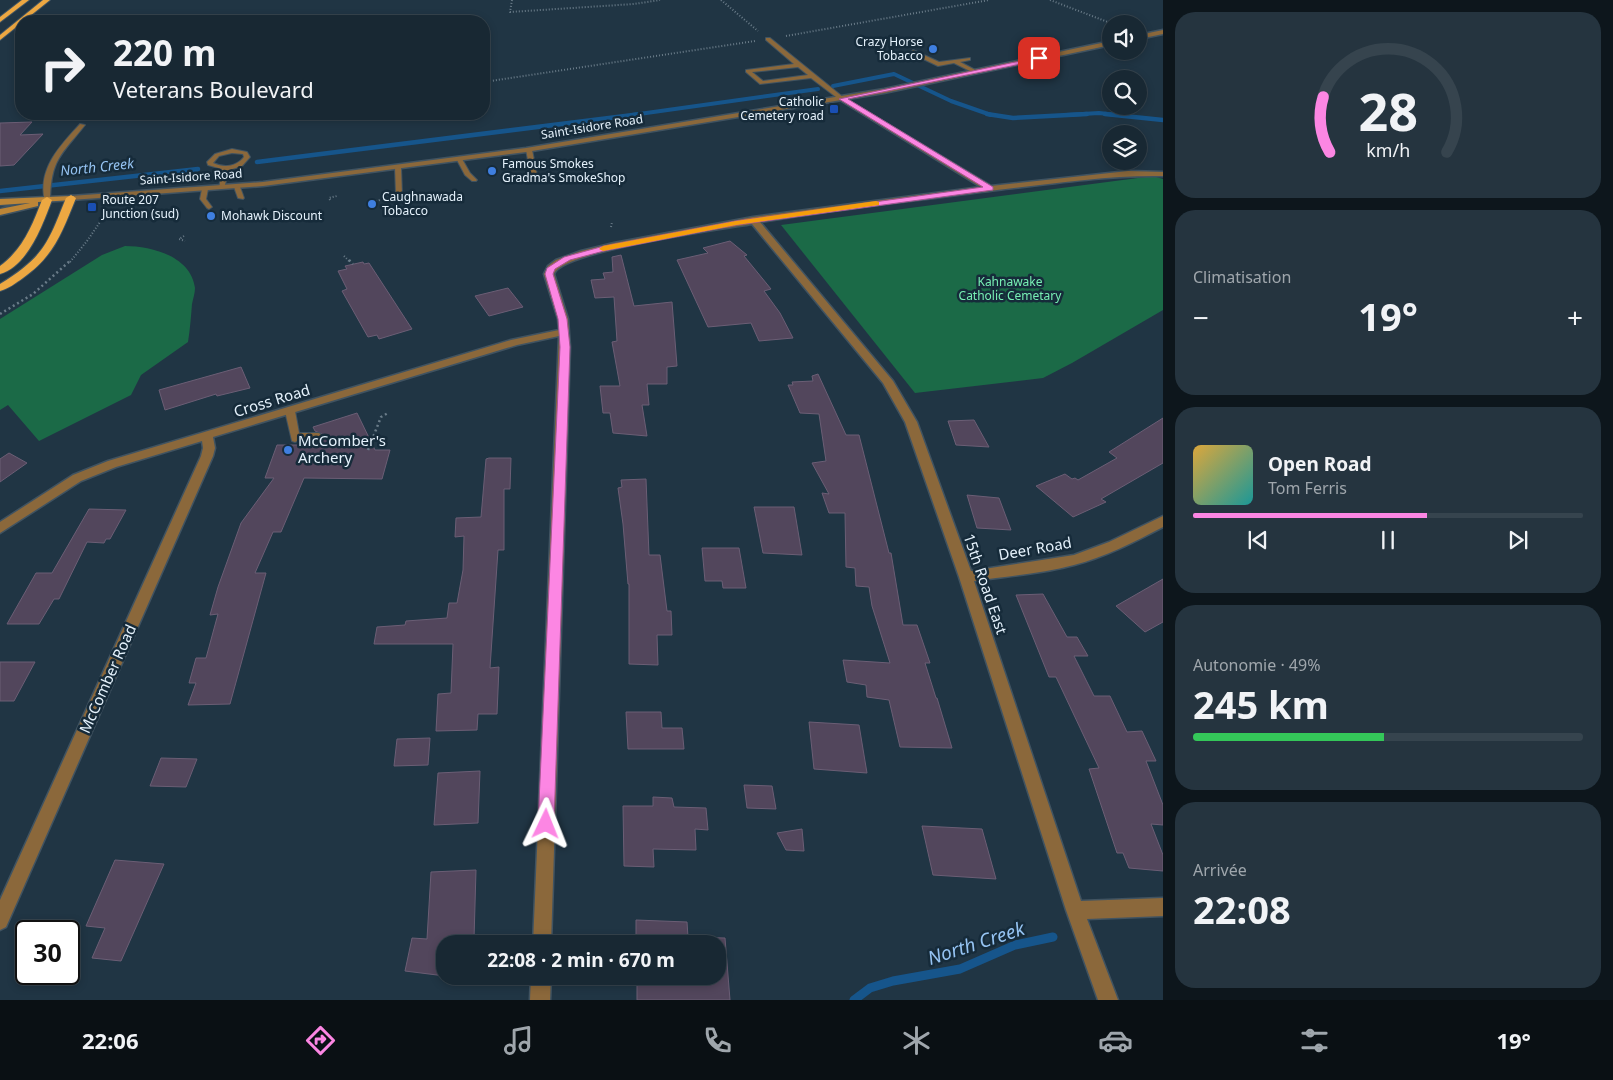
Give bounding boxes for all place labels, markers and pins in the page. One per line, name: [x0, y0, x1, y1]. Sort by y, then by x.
place label: Crazy Horse Tobacco: [855, 33, 923, 64]
pin: [1018, 37, 1060, 79]
marker: Crazy Horse Tobacco: [927, 43, 939, 55]
place label: Catholic Cemetery road: [740, 93, 824, 124]
marker: Catholic Cemetery road: [828, 103, 840, 115]
place label: Famous Smokes Gradma's SmokeShop: [502, 155, 626, 186]
marker: Famous Smokes Gradma's SmokeShop: [486, 165, 498, 177]
place label: Caughnawada Tobacco: [382, 188, 463, 219]
place label: Route 207 Junction (sud): [101, 191, 179, 222]
marker: Caughnawada Tobacco: [366, 198, 378, 210]
marker: Route 207 Junction (sud): [86, 201, 98, 213]
place label: Mohawk Discount: [221, 207, 323, 224]
marker: Mohawk Discount: [205, 210, 217, 222]
place label: McComber's Archery: [298, 430, 386, 467]
marker: McComber's Archery: [282, 444, 294, 456]

